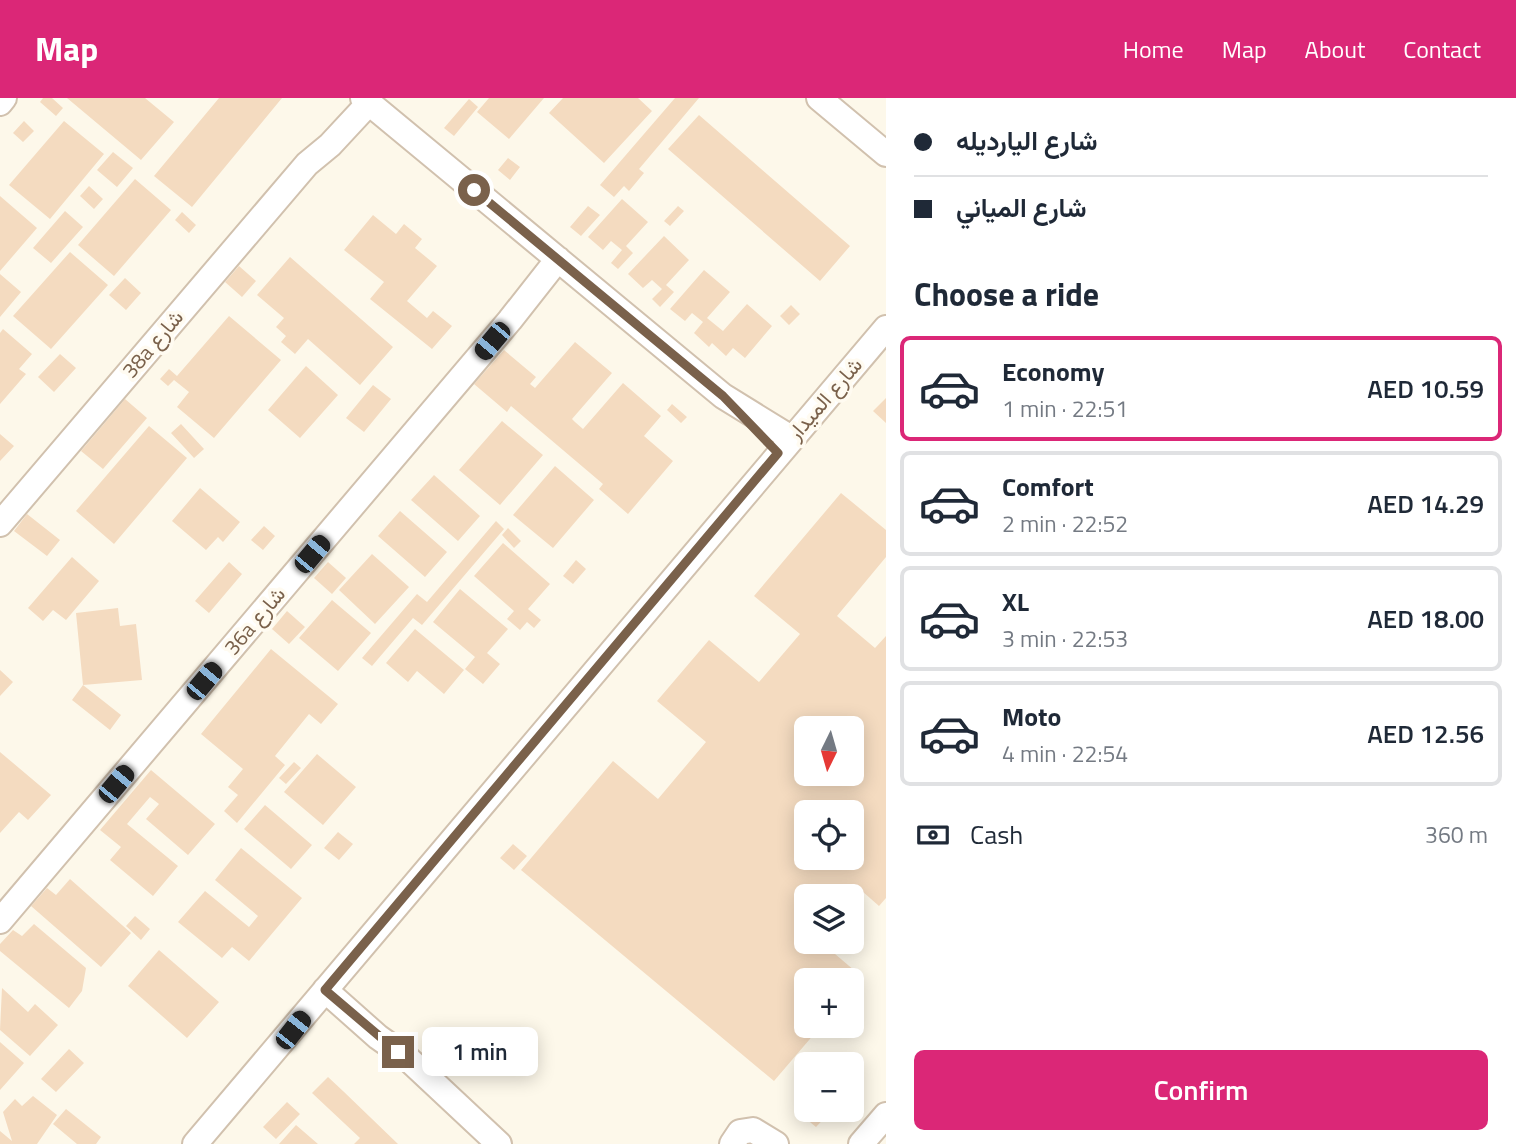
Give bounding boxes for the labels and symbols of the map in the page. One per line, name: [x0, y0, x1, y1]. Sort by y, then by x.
route start: [458, 174, 490, 206]
street label: 38a شارع: [114, 302, 190, 385]
car: [471, 318, 514, 364]
street label: شارع الميدار: [778, 350, 869, 448]
car: [291, 531, 334, 577]
street label: 36a شارع: [216, 579, 292, 662]
car: [183, 658, 226, 704]
north arrow: [794, 716, 864, 786]
car: [95, 761, 138, 807]
car: [272, 1007, 315, 1053]
callout: 1 min: [422, 1028, 538, 1076]
route end: [382, 1036, 414, 1068]

